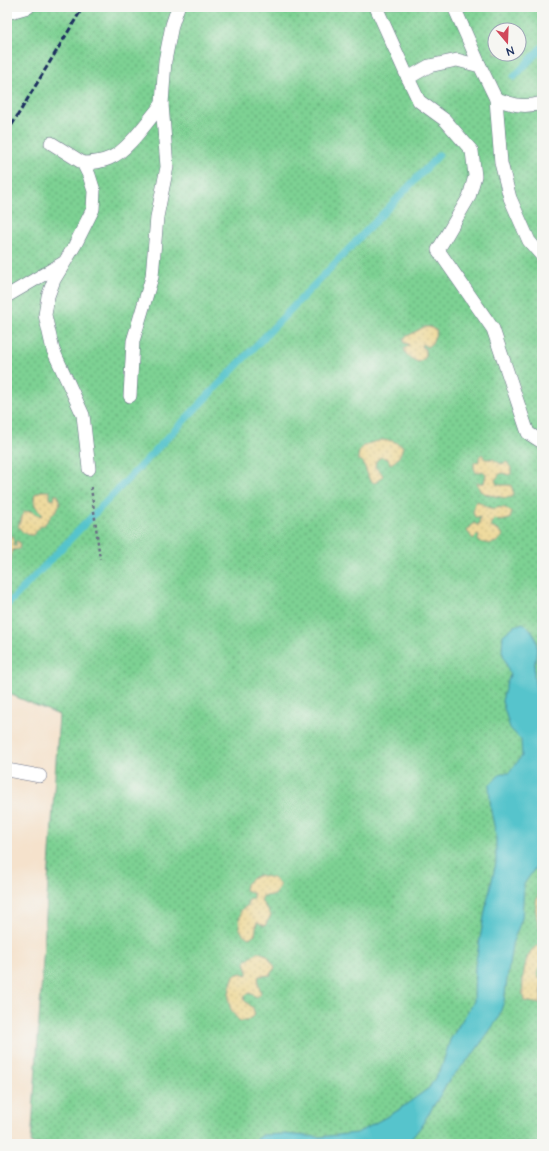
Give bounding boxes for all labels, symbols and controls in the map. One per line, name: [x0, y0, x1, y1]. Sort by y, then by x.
north arrow: [487, 22, 527, 62]
text: N: [504, 43, 516, 59]

